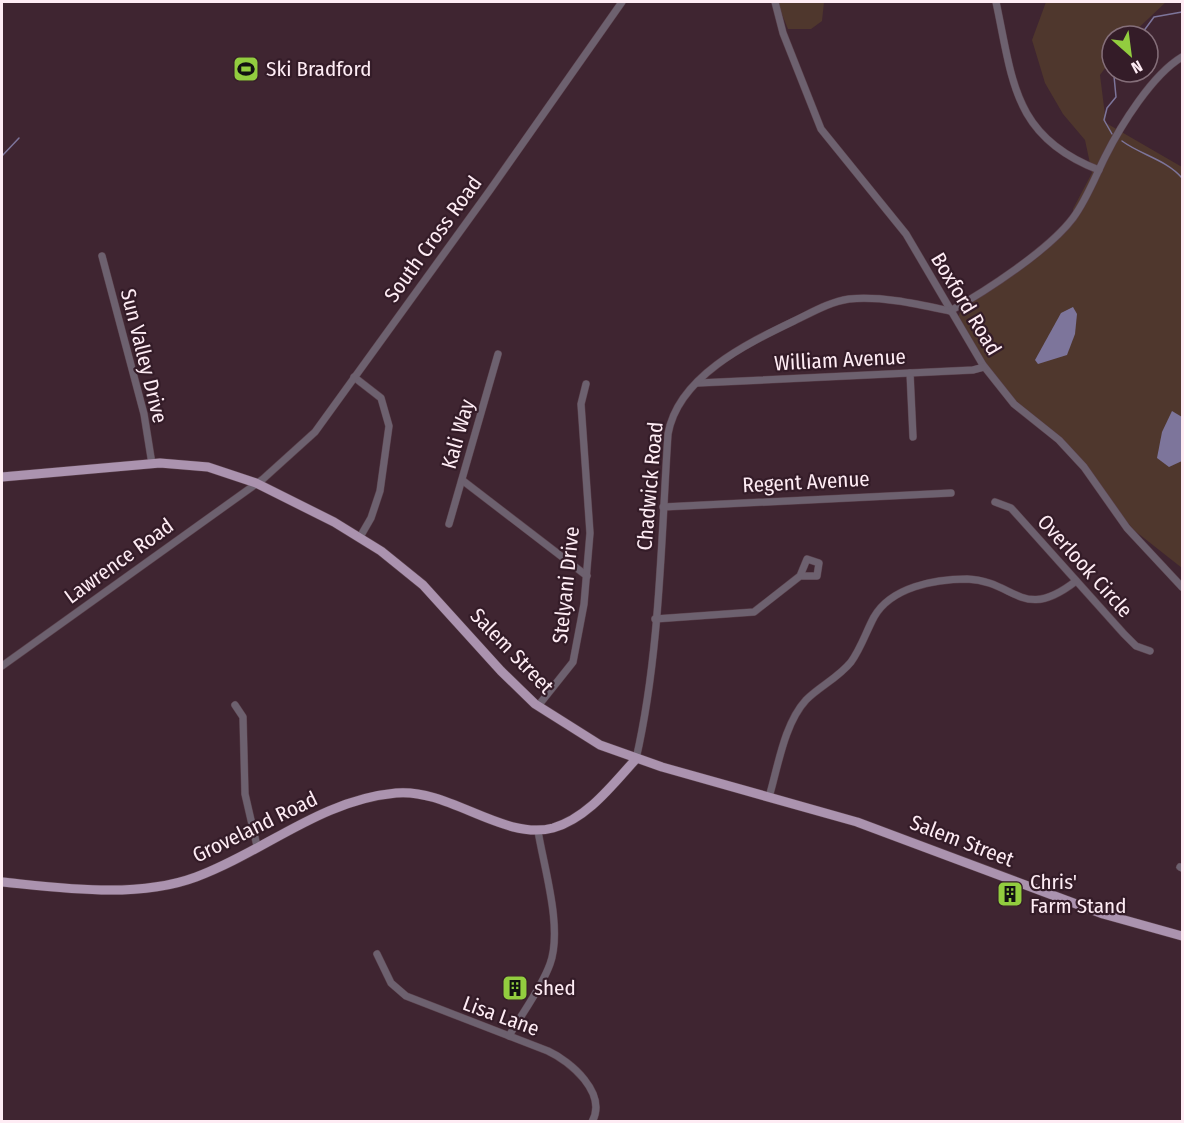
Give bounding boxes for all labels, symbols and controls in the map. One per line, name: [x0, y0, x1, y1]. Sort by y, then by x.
north arrow: [1100, 24, 1160, 84]
sports icon: Ski Bradford: [231, 54, 261, 84]
place label: Ski Bradford: [266, 56, 371, 82]
text: N: [1128, 56, 1146, 77]
street label: South Cross Road: [378, 171, 488, 307]
street label: Boxford Road: [925, 248, 1007, 360]
street label: Sun Valley Drive: [115, 286, 173, 426]
street label: William Avenue: [773, 344, 907, 376]
street label: Kali Way: [436, 396, 480, 472]
street label: Chadwick Road: [631, 420, 669, 552]
street label: Regent Avenue: [742, 466, 870, 498]
street label: Overlook Circle: [1032, 509, 1138, 623]
street label: Lawrence Road: [59, 513, 179, 609]
street label: Stelyani Drive: [547, 525, 585, 645]
street label: Salem Street: [465, 603, 559, 699]
street label: Groveland Road: [188, 786, 322, 868]
street label: Salem Street: [906, 809, 1018, 873]
place label: Chris' Farm Stand: [1030, 869, 1126, 919]
building icon: Chris' Farm Stand: [995, 879, 1025, 909]
building icon: shed: [500, 973, 530, 1003]
place label: shed: [534, 975, 576, 1001]
street label: Lisa Lane: [459, 990, 543, 1042]

